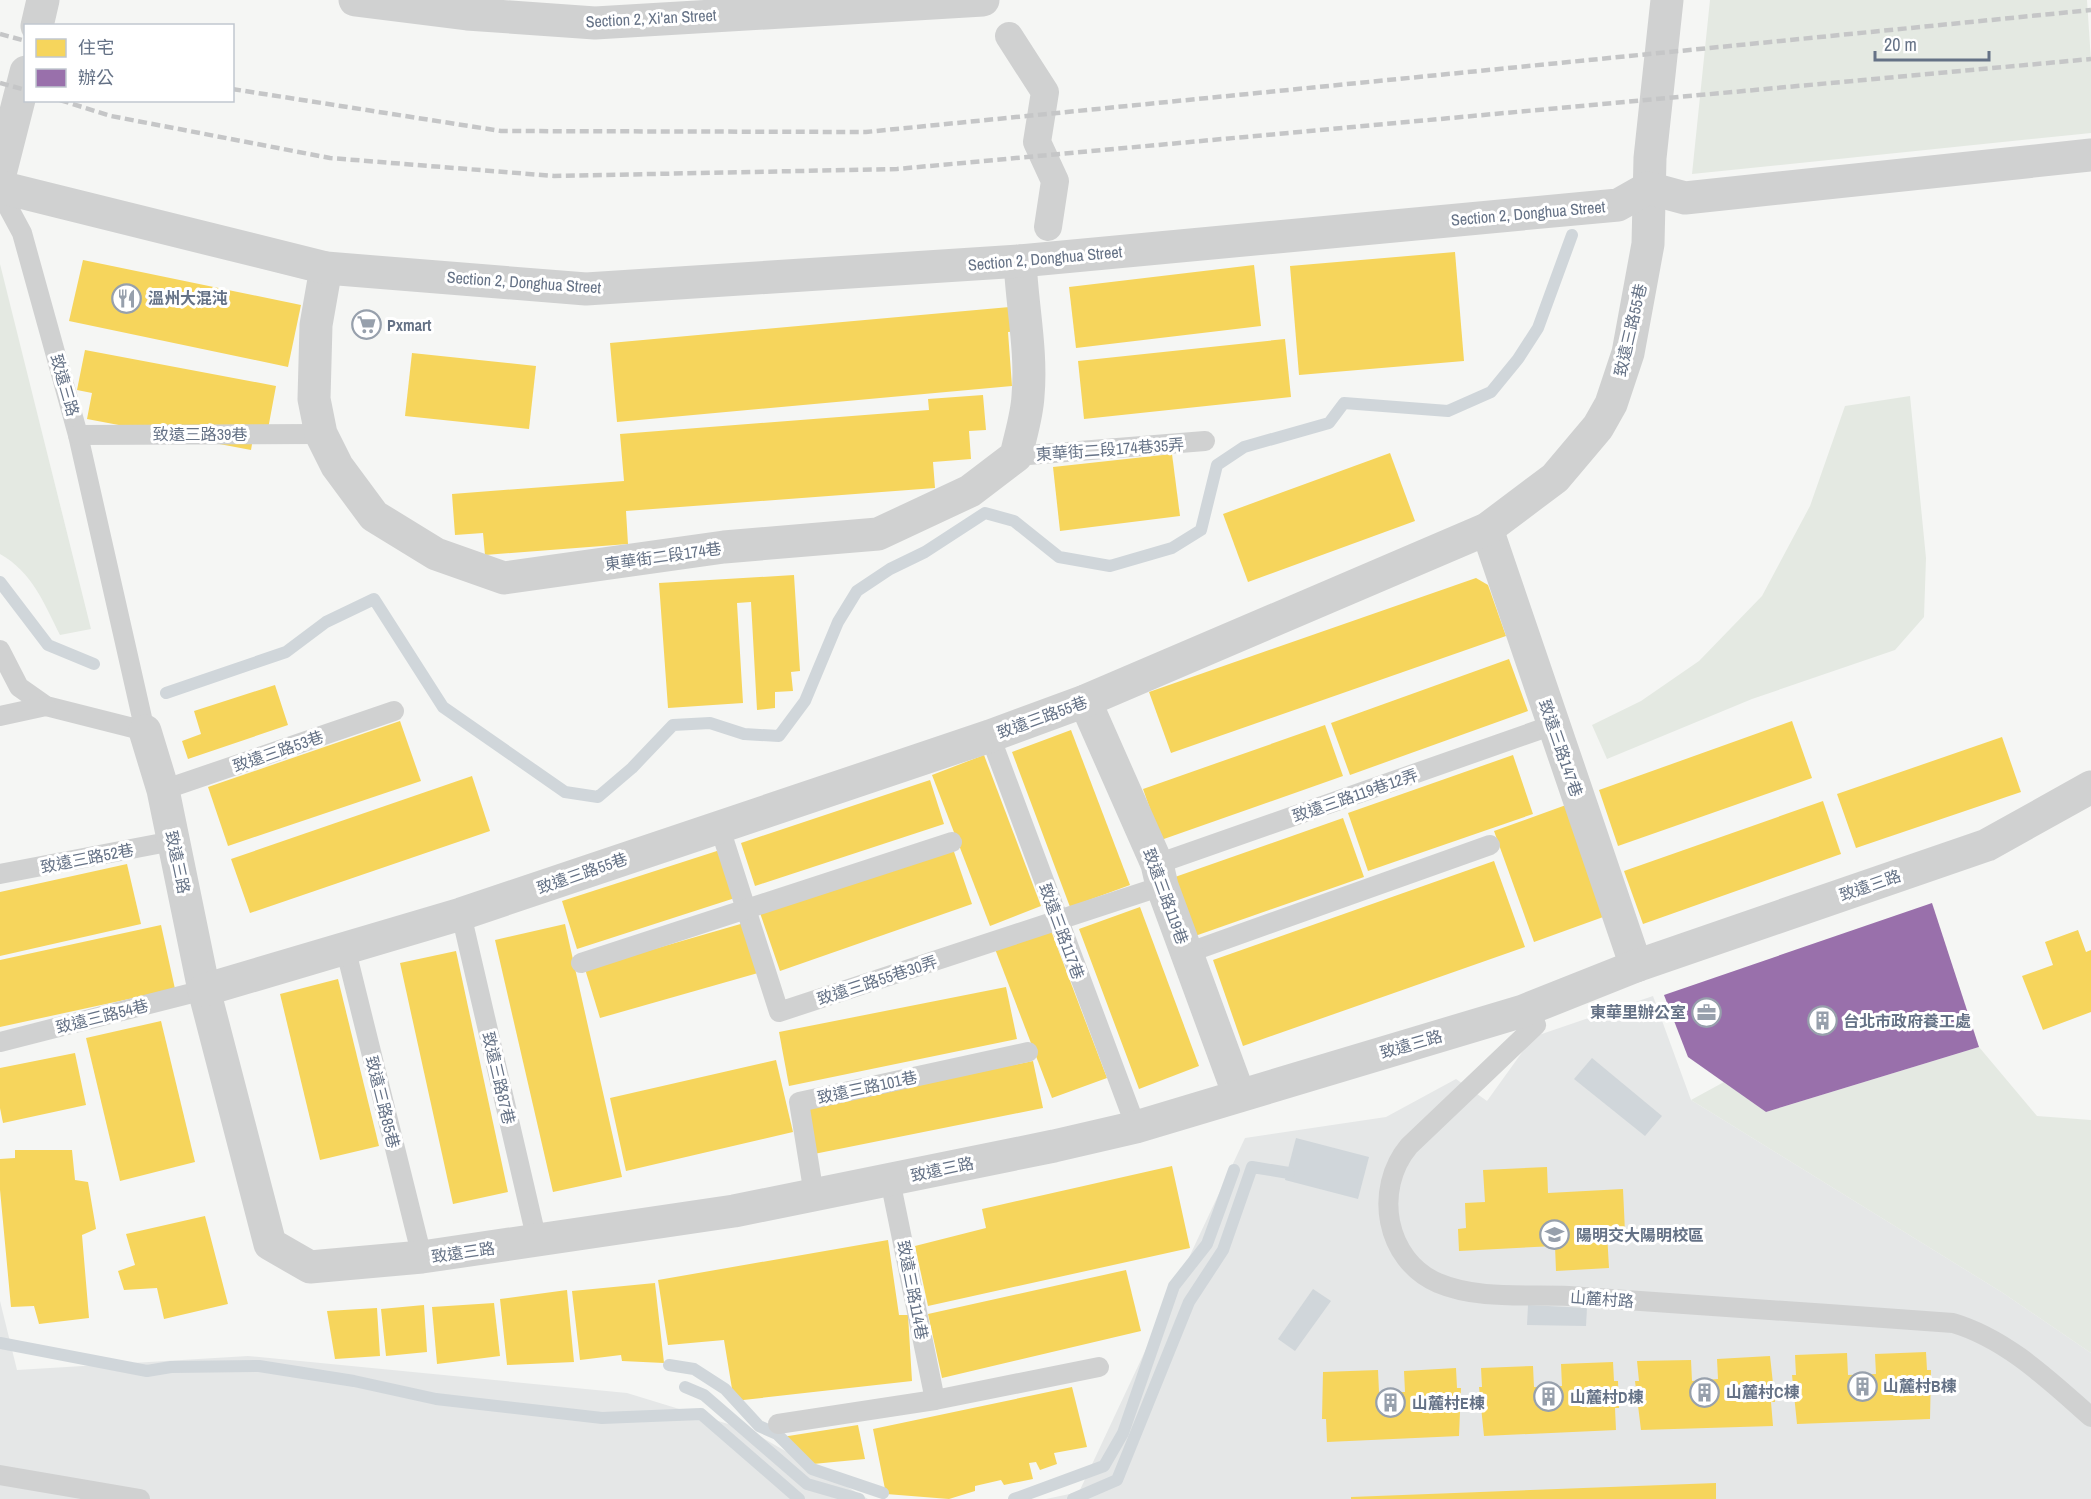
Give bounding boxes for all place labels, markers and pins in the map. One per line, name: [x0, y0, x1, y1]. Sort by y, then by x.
restaurant icon: 溫州大混沌: [111, 282, 143, 314]
place label: 溫州大混沌: [148, 287, 228, 309]
supermarket icon: Pxmart: [350, 309, 382, 341]
place label: Pxmart: [387, 314, 432, 336]
office icon: 東華里辦公室: [1691, 996, 1723, 1028]
place label: 東華里辦公室: [1590, 1001, 1686, 1023]
building icon: 台北市政府養工處: [1806, 1005, 1838, 1037]
place label: 台北市政府養工處: [1843, 1010, 1971, 1032]
school or university icon: 陽明交大陽明校區: [1539, 1219, 1571, 1251]
place label: 陽明交大陽明校區: [1576, 1224, 1704, 1246]
building icon: 山麓村B棟: [1846, 1370, 1878, 1402]
place label: 山麓村B棟: [1883, 1375, 1956, 1397]
building icon: 山麓村C棟: [1689, 1376, 1721, 1408]
building icon: 山麓村D棟: [1533, 1381, 1565, 1413]
place label: 山麓村C棟: [1726, 1381, 1799, 1403]
place label: 山麓村D棟: [1570, 1386, 1643, 1408]
building icon: 山麓村E棟: [1375, 1387, 1407, 1419]
place label: 山麓村E棟: [1412, 1392, 1485, 1414]

